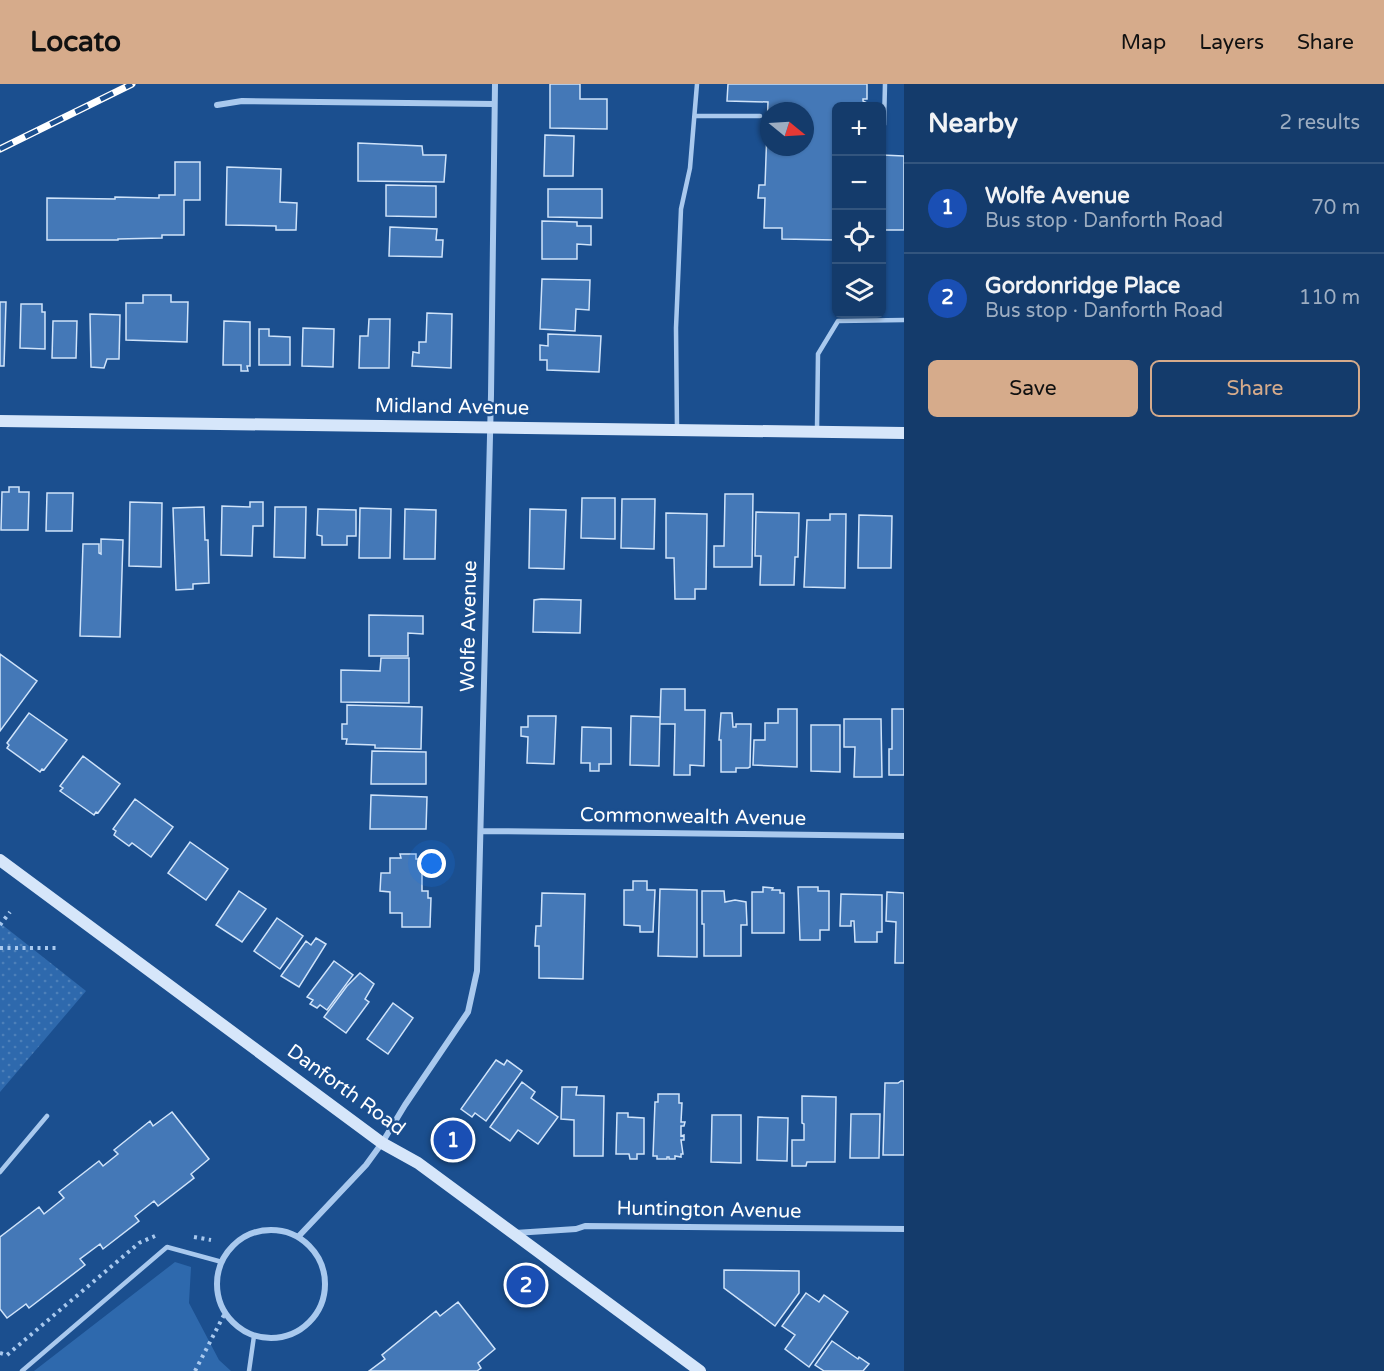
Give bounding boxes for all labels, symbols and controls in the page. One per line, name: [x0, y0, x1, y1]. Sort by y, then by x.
text: Locato: [30, 25, 121, 59]
text: Map: [1121, 30, 1166, 55]
text: Layers: [1199, 30, 1264, 55]
text: Share: [1297, 30, 1354, 55]
north arrow: [760, 102, 814, 156]
map controls: [832, 102, 886, 318]
button: +: [832, 102, 886, 156]
text: Nearby: [928, 108, 1018, 139]
text: 2 results: [1280, 111, 1360, 135]
button: −: [832, 156, 886, 210]
text: Wolfe Avenue: [985, 183, 1130, 209]
text: 1: [941, 196, 954, 220]
text: 70 m: [1311, 196, 1360, 220]
text: Bus stop · Danforth Road: [985, 209, 1223, 233]
button: locate: [832, 210, 886, 264]
button: layers: [832, 264, 886, 318]
text: Gordonridge Place: [985, 273, 1180, 299]
text: 2: [941, 286, 954, 310]
text: 110 m: [1299, 286, 1360, 310]
text: Bus stop · Danforth Road: [985, 299, 1223, 323]
button: Save: [928, 360, 1138, 417]
button: Share: [1150, 360, 1360, 417]
street label: Midland Avenue: [375, 394, 529, 420]
street label: Wolfe Avenue: [456, 560, 482, 692]
street label: Commonwealth Avenue: [580, 803, 806, 831]
your location: [417, 849, 446, 878]
street label: Danforth Road: [282, 1039, 410, 1141]
pin: 1: [434, 1118, 472, 1162]
street label: Huntington Avenue: [616, 1196, 802, 1224]
pin: 2: [506, 1262, 546, 1308]

